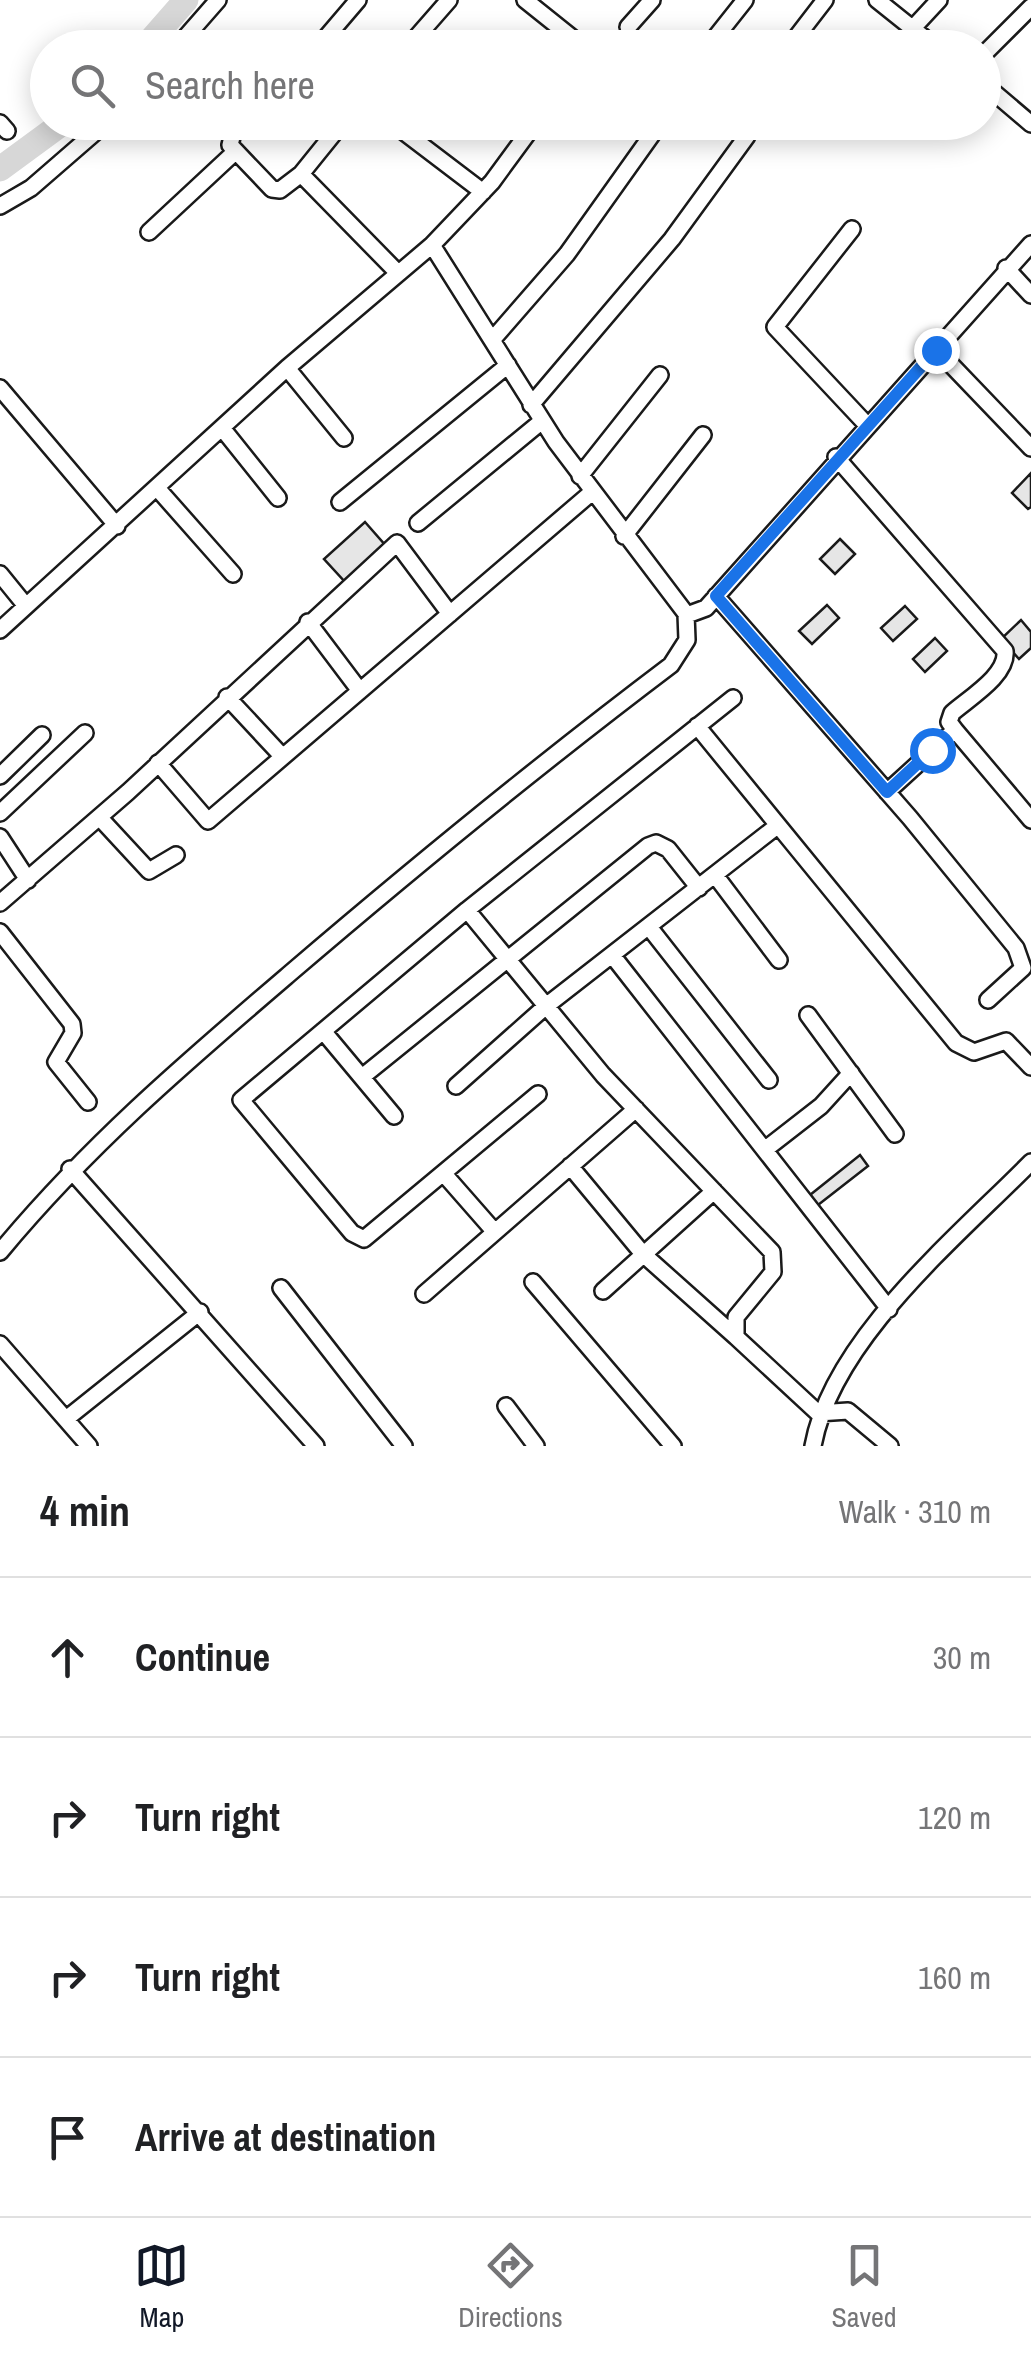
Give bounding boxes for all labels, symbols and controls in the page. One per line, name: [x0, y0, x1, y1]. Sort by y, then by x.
search box: [30, 30, 1001, 140]
icon: search: [65, 58, 120, 113]
text: Search here: [145, 60, 315, 111]
route end: [914, 328, 960, 374]
route start: [910, 728, 956, 774]
text: 4 min: [40, 1483, 130, 1539]
text: Walk · 310 m: [839, 1490, 991, 1533]
icon: ahead: [40, 1630, 95, 1685]
text: Continue: [135, 1632, 270, 1683]
text: 30 m: [933, 1636, 991, 1679]
icon: right: [40, 1790, 95, 1845]
text: Turn right: [135, 1792, 280, 1843]
text: 120 m: [918, 1796, 991, 1839]
icon: right: [40, 1950, 95, 2005]
text: Turn right: [135, 1952, 280, 2003]
text: 160 m: [918, 1956, 991, 1999]
icon: arrive: [40, 2110, 95, 2165]
text: Arrive at destination: [135, 2112, 436, 2163]
tab: Map: [134, 2238, 189, 2336]
tab: Directions: [458, 2238, 563, 2336]
tab: Saved: [832, 2238, 897, 2336]

